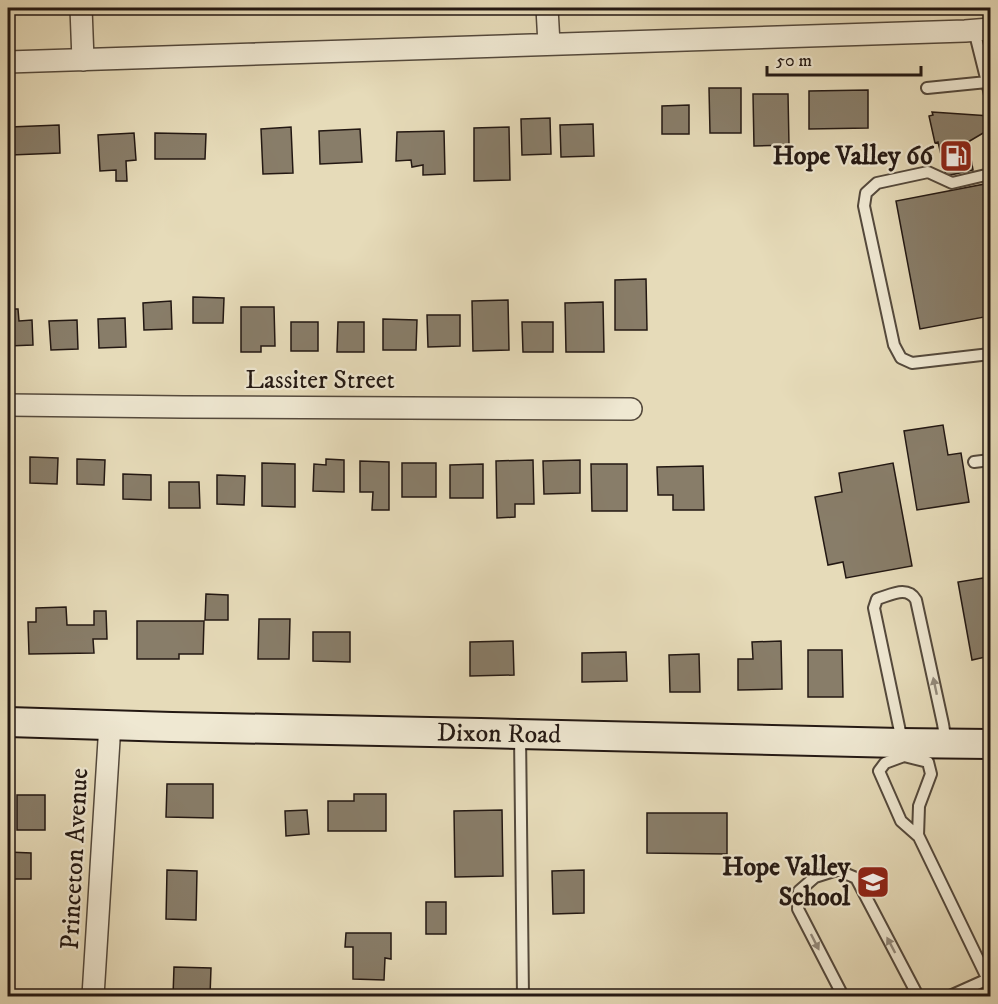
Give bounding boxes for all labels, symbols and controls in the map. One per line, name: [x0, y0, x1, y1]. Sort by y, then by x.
scale bar: [767, 39, 922, 77]
text: 50 m: [776, 50, 812, 72]
fuel station icon: Hope Valley 66: [938, 138, 974, 174]
place label: Hope Valley 66: [772, 140, 934, 173]
street label: Lassiter Street: [245, 364, 395, 397]
one-way arrow: [930, 677, 939, 696]
street label: Dixon Road: [437, 716, 561, 752]
street label: Princeton Avenue: [54, 767, 96, 951]
place label: Hope Valley School: [722, 851, 851, 914]
school or university icon: Hope Valley School: [855, 864, 891, 900]
one-way arrow: [811, 934, 820, 951]
one-way arrow: [886, 936, 896, 953]

